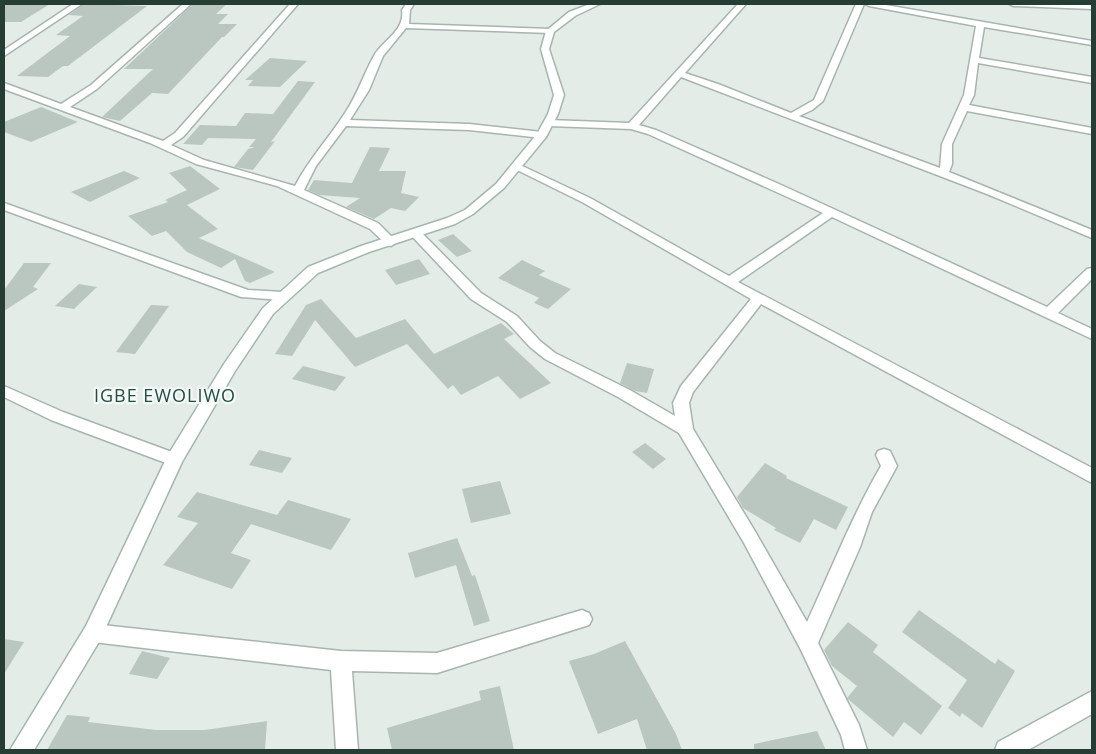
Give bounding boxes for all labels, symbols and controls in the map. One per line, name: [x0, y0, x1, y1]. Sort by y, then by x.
district label: IGBE EWOLIWO: [94, 383, 236, 407]

